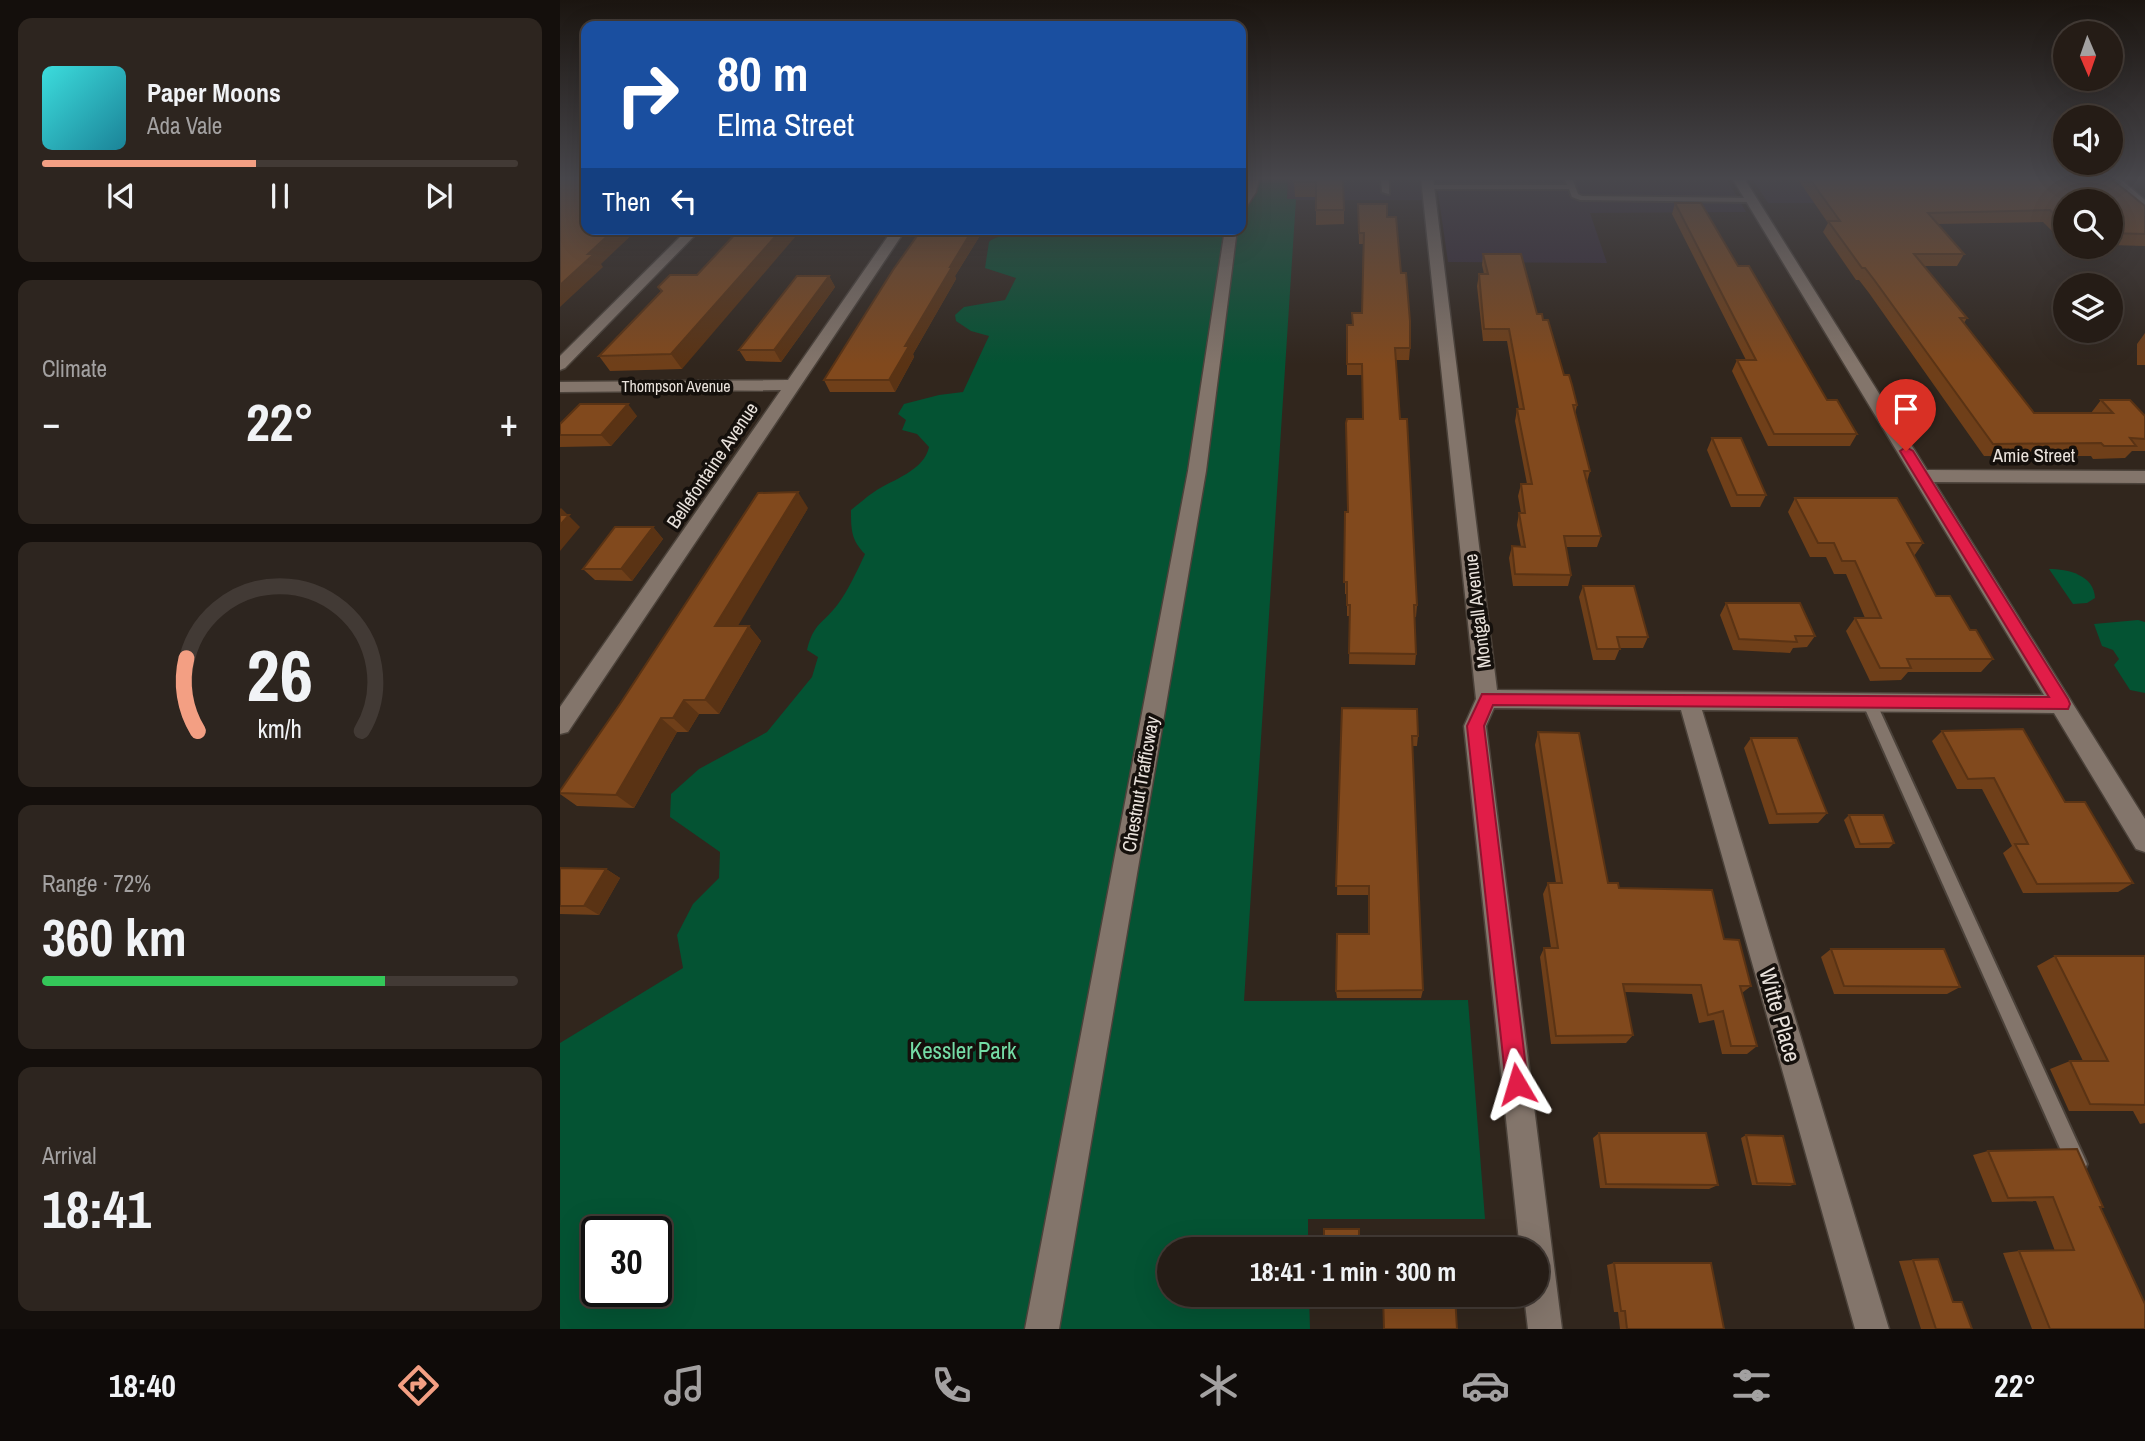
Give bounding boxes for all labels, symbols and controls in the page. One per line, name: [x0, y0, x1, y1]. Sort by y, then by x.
north arrow: [2053, 21, 2123, 91]
map controls: [2053, 21, 2123, 343]
text: 80 m: [717, 40, 809, 106]
icon: right: [602, 49, 693, 140]
text: Paper Moons: [147, 75, 281, 110]
text: Elma Street: [717, 103, 854, 146]
button: sound: [2053, 105, 2123, 175]
text: Ada Vale: [147, 110, 222, 141]
icon: previous: [102, 177, 140, 215]
icon: pause: [261, 177, 299, 215]
icon: next: [420, 177, 458, 215]
icon: left: [665, 182, 703, 220]
text: Then: [602, 184, 651, 219]
button: search: [2053, 189, 2123, 259]
button: layers: [2053, 273, 2123, 343]
text: Climate: [42, 353, 107, 384]
street label: Thompson Avenue: [621, 375, 731, 397]
pin: [1876, 379, 1936, 451]
text: 22°: [246, 387, 314, 457]
icon: arrive: [1887, 390, 1925, 428]
text: −: [42, 397, 60, 448]
text: +: [500, 397, 518, 448]
street label: Bellefontaine Avenue: [660, 397, 764, 533]
street label: Amie Street: [1992, 442, 2076, 468]
street label: Montgall Avenue: [1457, 552, 1497, 670]
text: 26: [247, 626, 313, 724]
text: km/h: [258, 711, 302, 745]
street label: Chestnut Trafficway: [1115, 714, 1165, 854]
text: Range · 72%: [42, 868, 151, 899]
text: 360 km: [42, 902, 187, 972]
street label: Witte Place: [1752, 964, 1809, 1065]
park label: Kessler Park: [910, 1035, 1017, 1066]
position arrow: [1480, 1047, 1554, 1121]
text: Arrival: [42, 1140, 97, 1171]
text: 18:41: [42, 1174, 151, 1244]
speed limit sign: 30: [581, 1216, 672, 1307]
text: 18:41 · 1 min · 300 m: [1250, 1254, 1456, 1289]
icon: directions: [394, 1361, 443, 1410]
icon: music: [660, 1361, 709, 1410]
icon: phone: [927, 1361, 976, 1410]
icon: climate: [1194, 1361, 1243, 1410]
icon: car: [1461, 1361, 1510, 1410]
icon: filters: [1727, 1361, 1776, 1410]
text: 18:40: [109, 1364, 176, 1407]
text: 22°: [1994, 1364, 2036, 1407]

